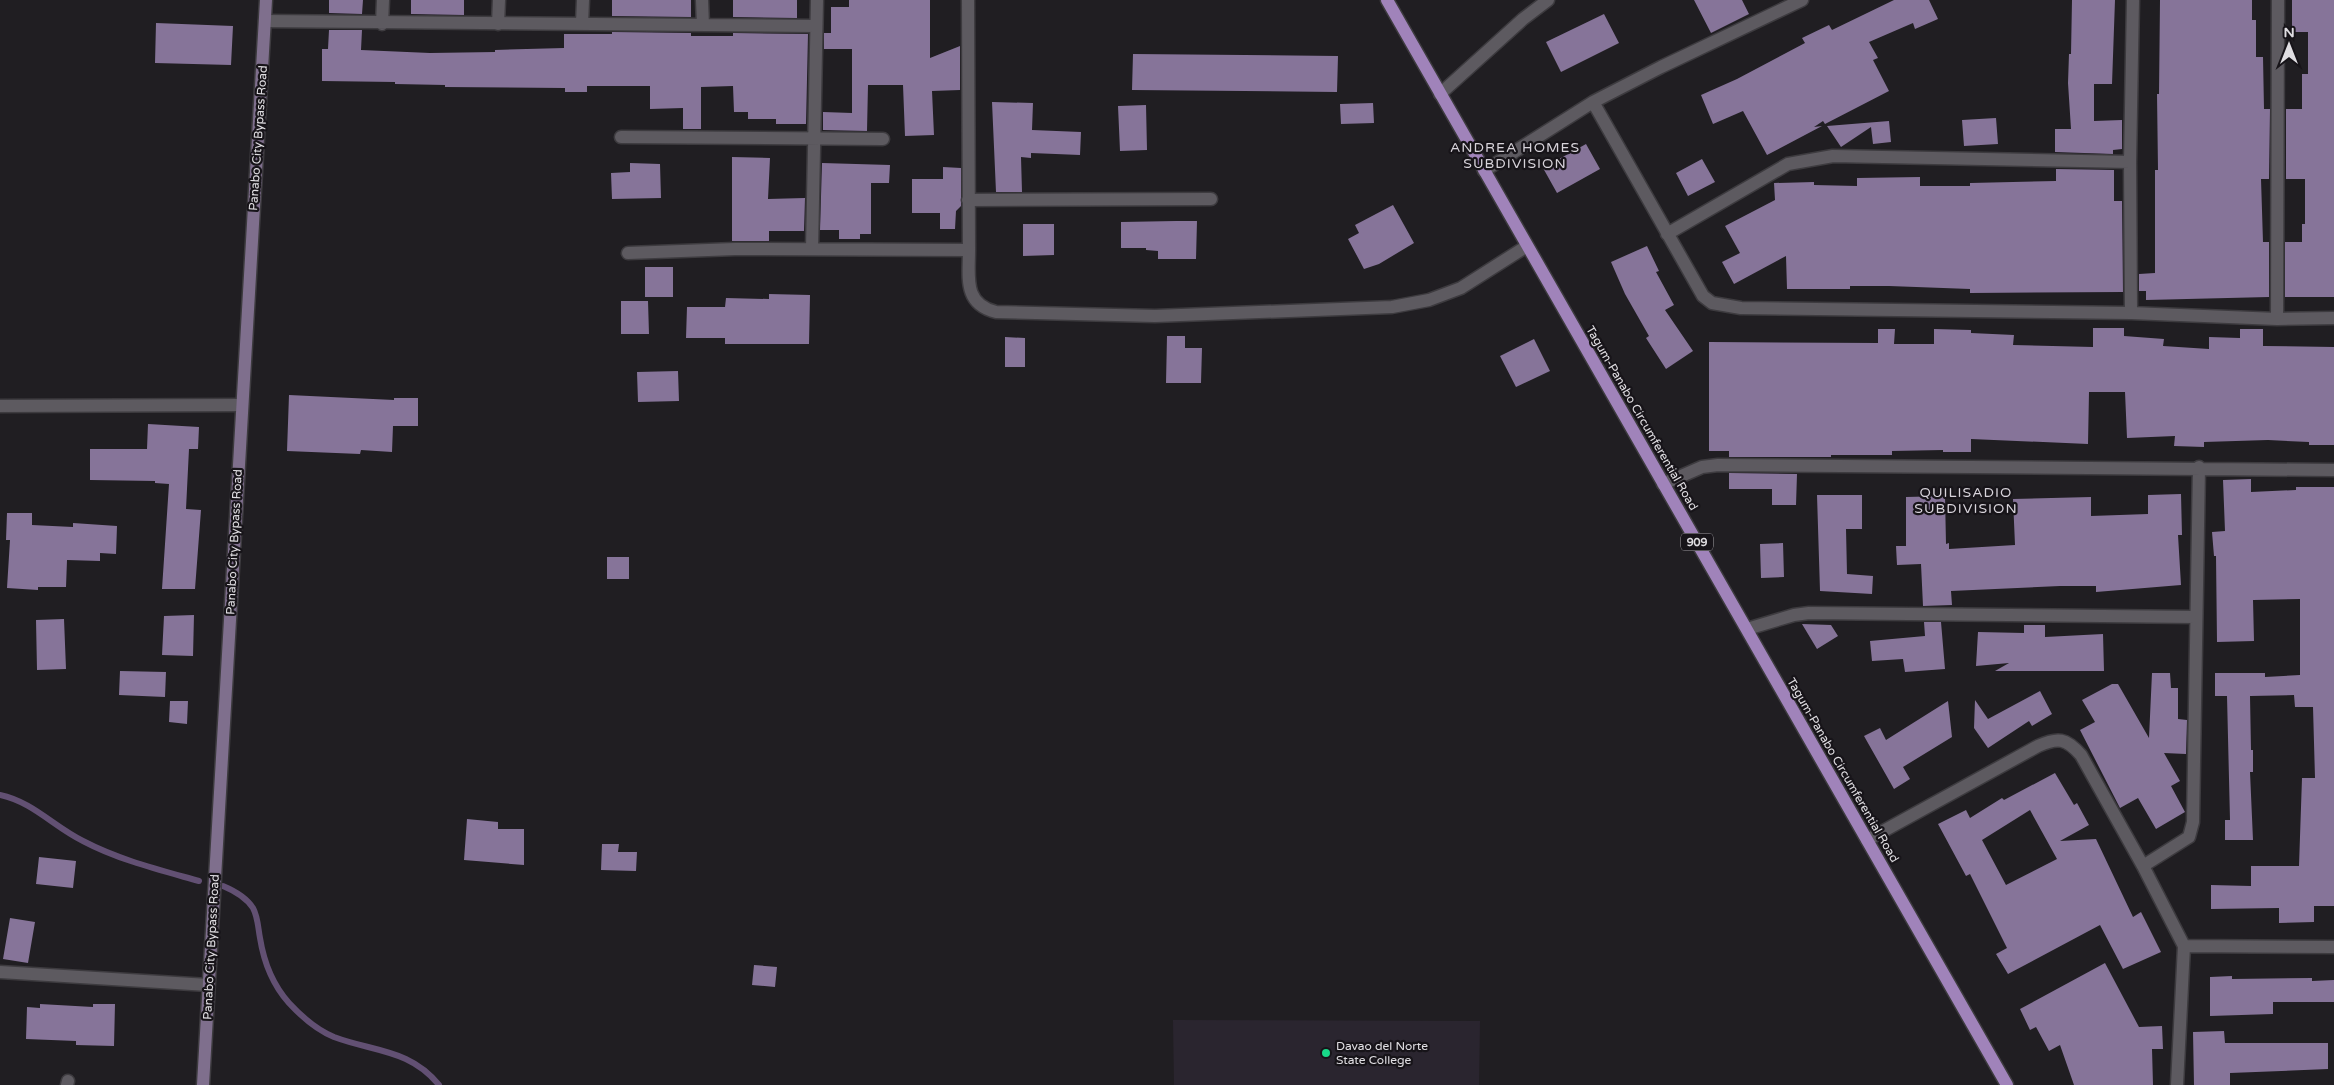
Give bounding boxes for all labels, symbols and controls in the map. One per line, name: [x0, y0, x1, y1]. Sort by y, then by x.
north arrow: [2264, 20, 2314, 70]
text: N: [2283, 24, 2295, 41]
street label: Panabo City Bypass Road: [246, 65, 270, 211]
district label: ANDREA HOMES SUBDIVISION: [1450, 139, 1580, 172]
street label: Tagum-Panabo Circumferential Road: [1583, 323, 1701, 513]
street label: Panabo City Bypass Road: [223, 469, 245, 615]
district label: QUILISADIO SUBDIVISION: [1914, 484, 2018, 517]
road number: 909: [1681, 534, 1713, 550]
street label: Tagum-Panabo Circumferential Road: [1784, 675, 1902, 865]
street label: Panabo City Bypass Road: [200, 874, 222, 1020]
place label: Davao del Norte State College: [1336, 1039, 1428, 1067]
marker: Davao del Norte State College: [1320, 1047, 1332, 1059]

